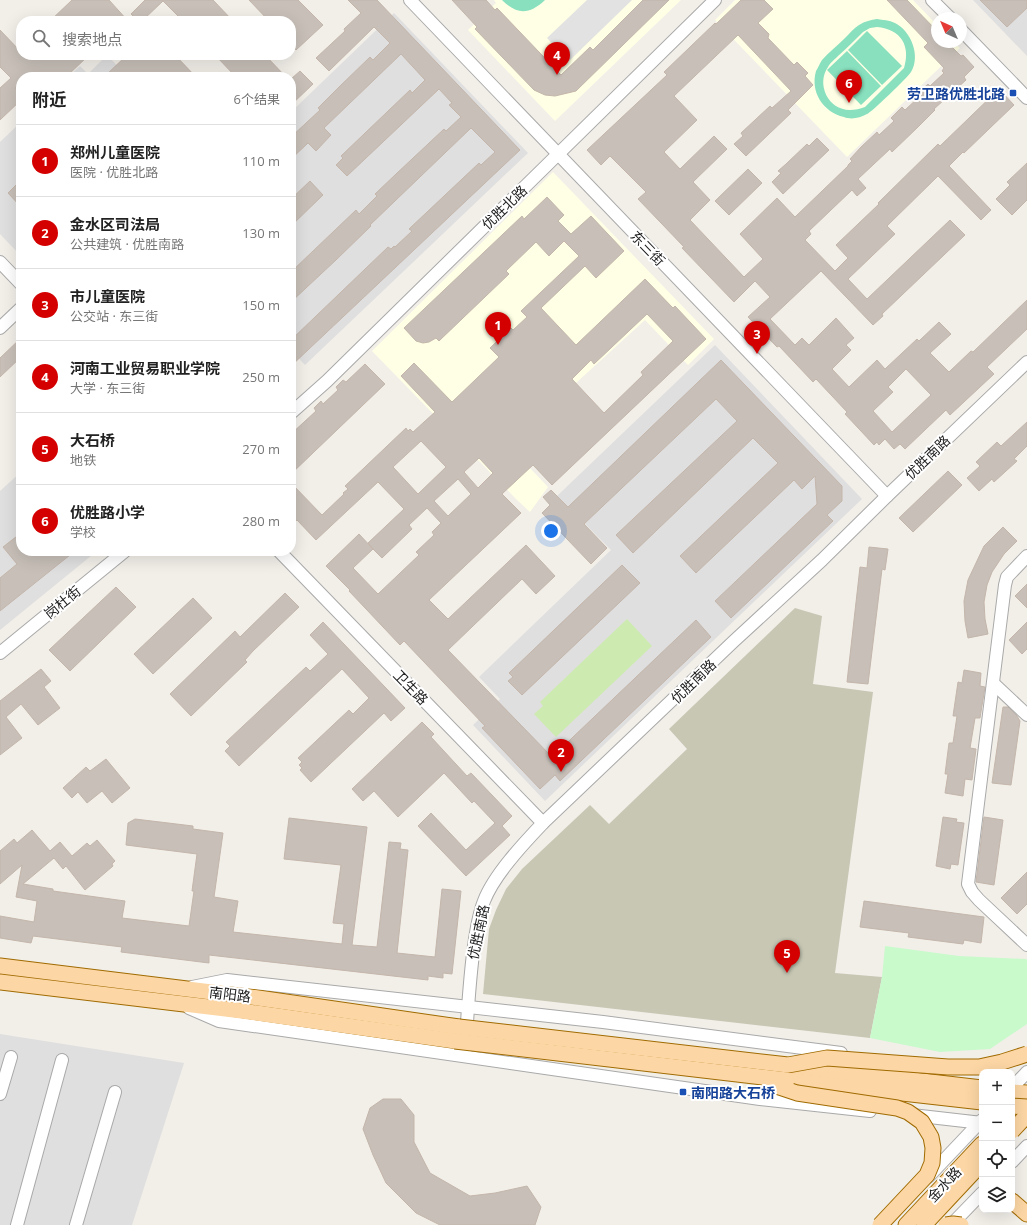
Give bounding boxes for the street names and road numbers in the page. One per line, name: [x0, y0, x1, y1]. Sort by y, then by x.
street label: 优胜北路: [477, 181, 531, 233]
street label: 东三街: [627, 226, 669, 270]
street label: 优胜南路: [900, 431, 954, 483]
street label: 岗杜街: [40, 581, 84, 623]
street label: 优胜南路: [666, 655, 720, 707]
street label: 卫生路: [390, 665, 432, 709]
street label: 优胜南路: [463, 903, 493, 961]
street label: 南阳路: [208, 982, 252, 1006]
street label: 金水路: [923, 1162, 965, 1206]

